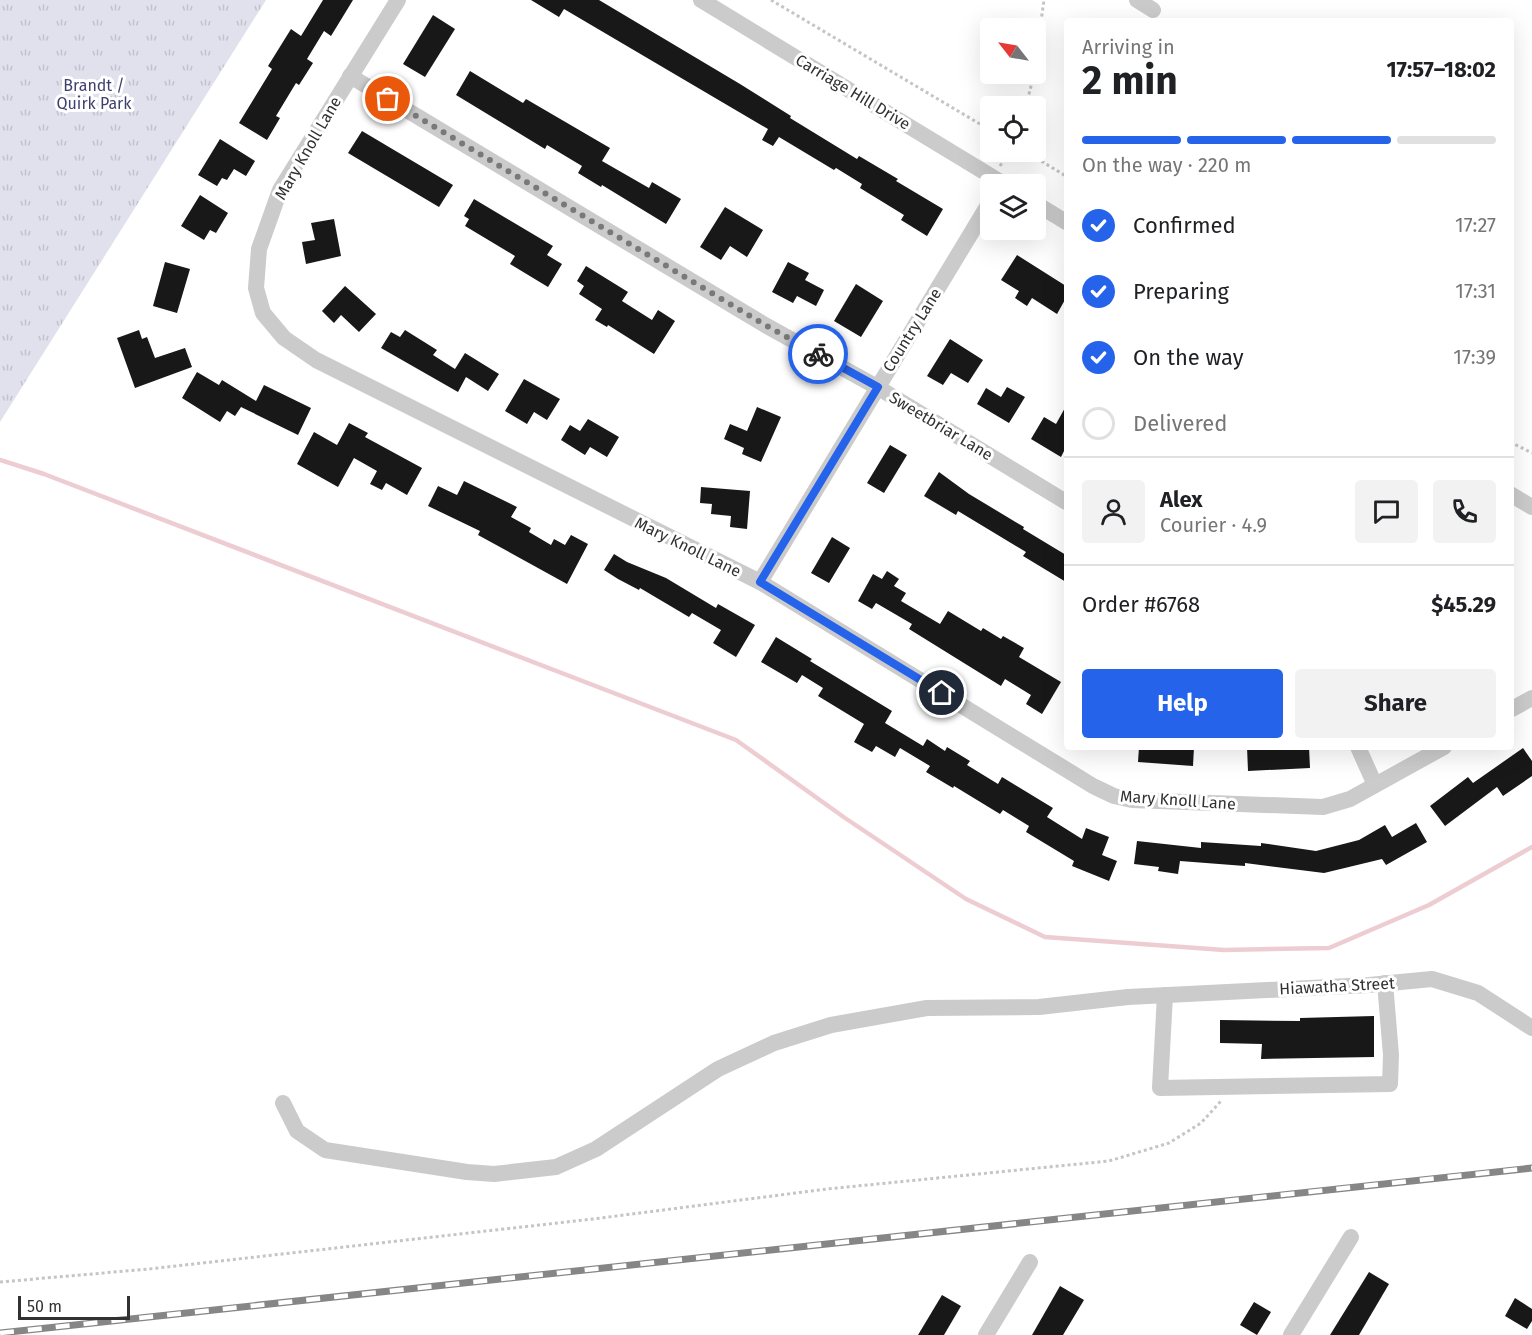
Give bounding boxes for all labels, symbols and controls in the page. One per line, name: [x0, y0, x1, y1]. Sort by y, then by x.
north arrow: [980, 18, 1046, 84]
map controls: [980, 18, 1046, 240]
text: Arriving in: [1082, 35, 1175, 59]
street label: Carriage Hill Drive: [792, 50, 914, 134]
text: 17:57–18:02: [1386, 56, 1496, 83]
text: 2 min: [1082, 58, 1178, 104]
pin: [362, 73, 413, 124]
park label: Brandt / Quirk Park: [57, 76, 132, 113]
icon: bag: [371, 82, 404, 115]
street label: Mary Knoll Lane: [271, 93, 345, 203]
button: locate: [980, 96, 1046, 162]
text: On the way · 220 m: [1082, 153, 1251, 177]
button: layers: [980, 174, 1046, 240]
icon: check: [1082, 209, 1115, 242]
text: Confirmed: [1133, 212, 1236, 239]
text: 17:27: [1455, 213, 1496, 237]
icon: check: [1082, 275, 1115, 308]
text: Preparing: [1133, 278, 1229, 305]
text: 17:31: [1455, 279, 1496, 303]
street label: Country Lane: [879, 285, 945, 375]
courier: [788, 324, 848, 384]
icon: bike: [802, 338, 835, 371]
icon: check: [1082, 341, 1115, 374]
text: On the way: [1133, 344, 1244, 371]
text: 17:39: [1453, 345, 1496, 369]
street label: Sweetbriar Lane: [886, 388, 996, 464]
text: Delivered: [1133, 410, 1228, 437]
button: person: [1082, 480, 1145, 543]
button: chat: [1355, 480, 1418, 543]
button: phone: [1433, 480, 1496, 543]
text: Alex: [1160, 486, 1203, 513]
street label: Mary Knoll Lane: [632, 513, 744, 581]
text: Courier · 4.9: [1160, 513, 1267, 537]
text: Order #6768: [1082, 591, 1200, 618]
text: $45.29: [1431, 591, 1496, 618]
pin: [916, 667, 967, 718]
button: Help: [1082, 669, 1283, 738]
button: Share: [1295, 669, 1496, 738]
icon: home: [925, 676, 958, 709]
street label: Mary Knoll Lane: [1120, 786, 1236, 814]
street label: Hiawatha Street: [1279, 973, 1395, 999]
scale bar: [18, 1293, 130, 1320]
text: 50 m: [27, 1297, 62, 1316]

